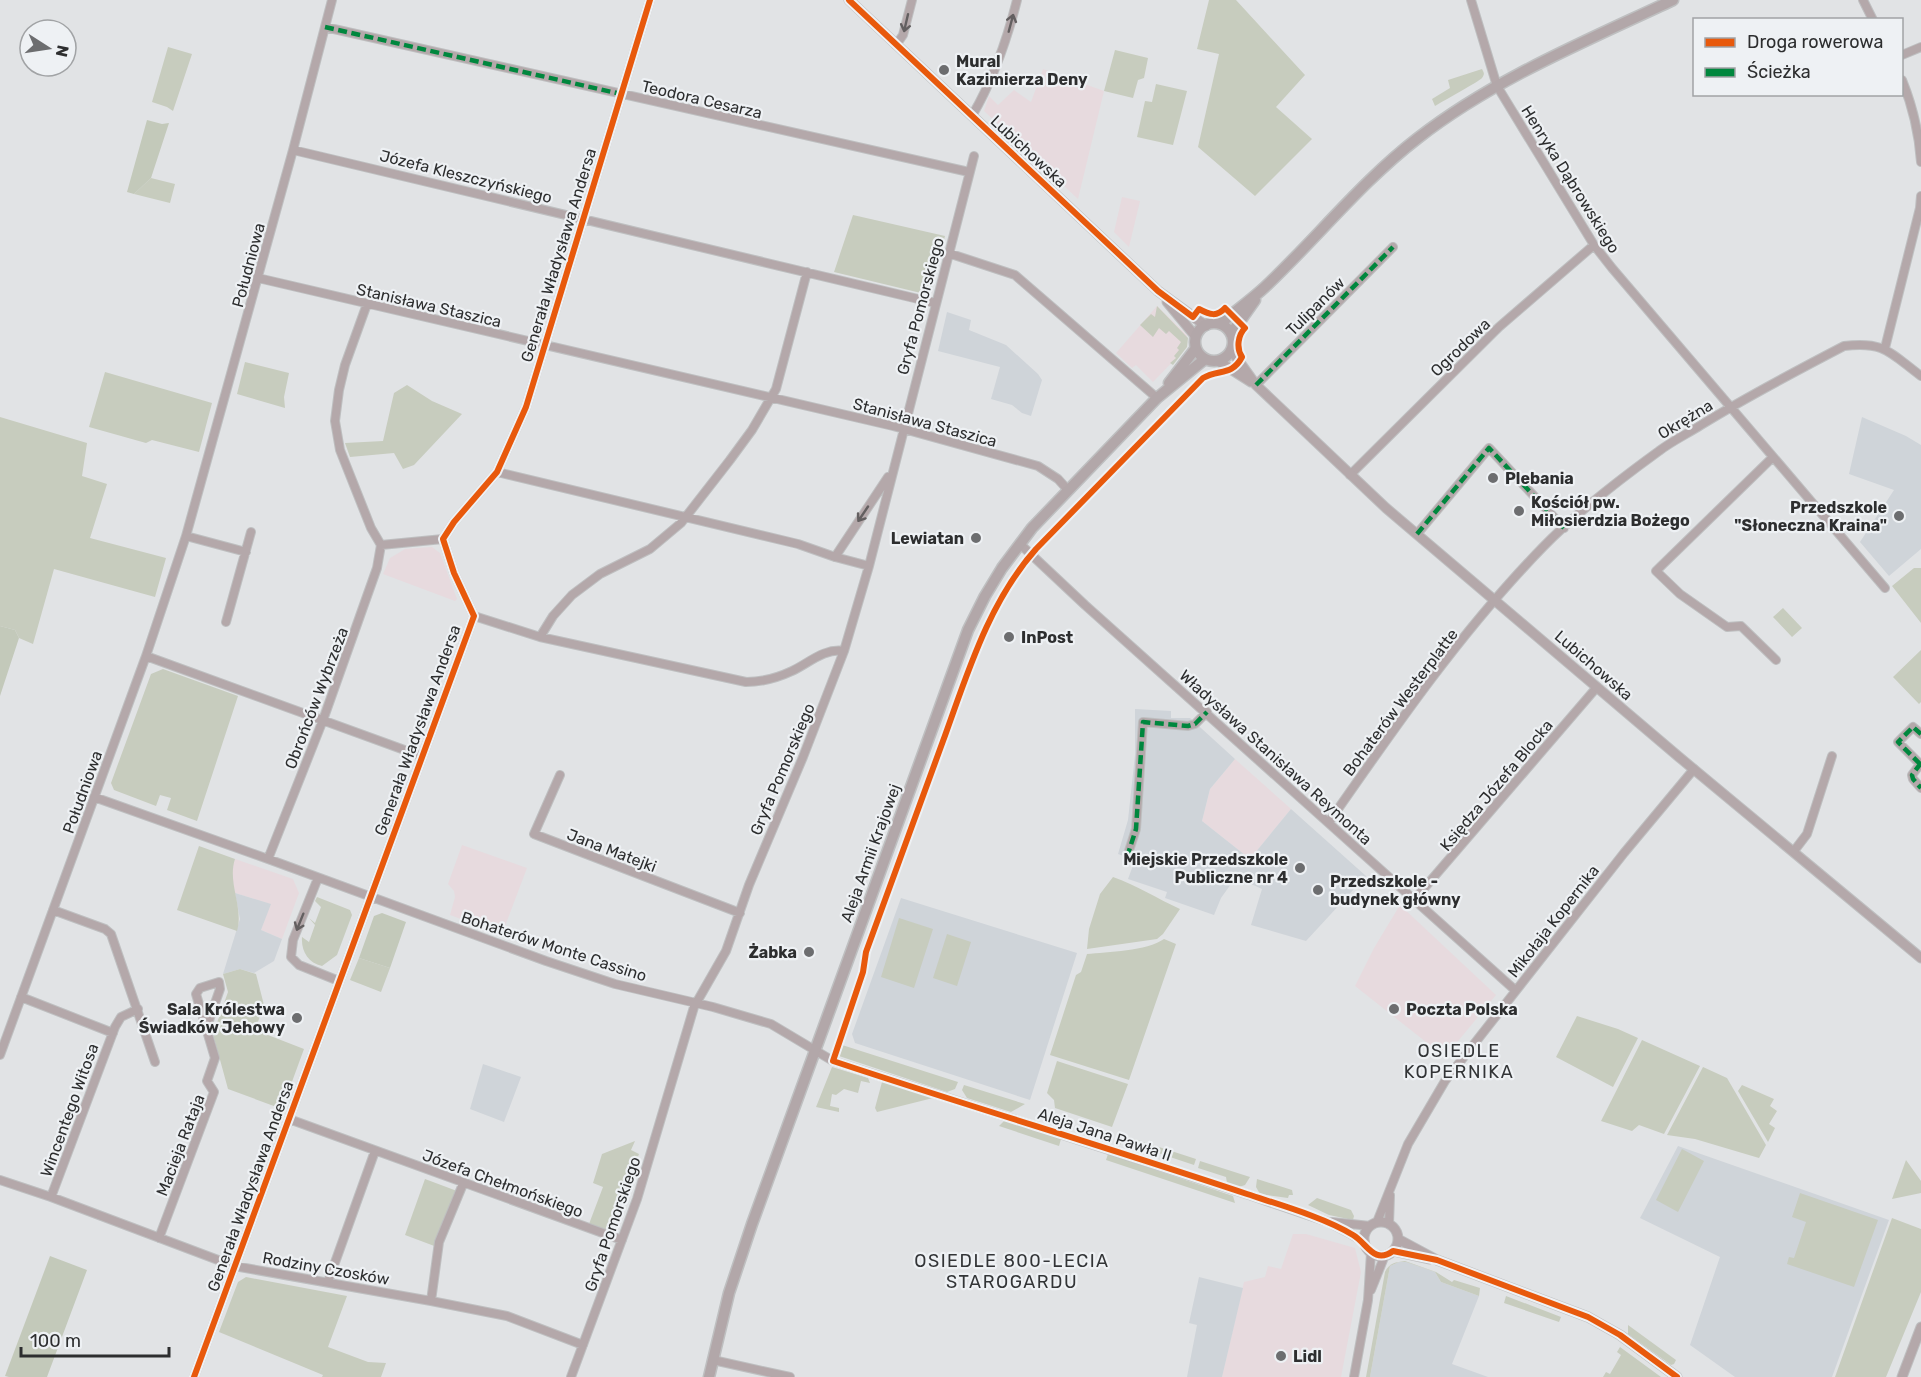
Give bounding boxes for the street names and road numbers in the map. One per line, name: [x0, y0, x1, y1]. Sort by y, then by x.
street label: Teodora Cesarza: [640, 76, 764, 123]
street label: Henryka Dąbrowskiego: [1517, 102, 1624, 257]
street label: Lubichowska: [987, 111, 1071, 191]
street label: Józefa Kleszczyńskiego: [378, 146, 554, 207]
street label: Generała Władysława Andersa: [517, 146, 600, 364]
street label: Południowa: [228, 221, 269, 310]
street label: Gryfa Pomorskiego: [893, 235, 948, 377]
street label: Tulipanów: [1282, 273, 1349, 340]
street label: Stanisława Staszica: [355, 280, 503, 331]
street label: Ogrodowa: [1427, 314, 1494, 380]
street label: Stanisława Staszica: [851, 394, 999, 451]
street label: Okrężna: [1654, 396, 1717, 444]
street label: Generała Władysława Andersa: [370, 622, 464, 838]
street label: Obrońców Wybrzeża: [281, 625, 352, 772]
street label: Bohaterów Westerplatte: [1339, 625, 1462, 780]
street label: Lubichowska: [1551, 626, 1637, 704]
street label: Władysława Stanisława Reymonta: [1176, 666, 1376, 849]
street label: Gryfa Pomorskiego: [746, 700, 819, 838]
street label: Księdza Józefa Blocka: [1436, 716, 1558, 855]
street label: Południowa: [59, 748, 106, 836]
street label: Aleja Armii Krajowej: [837, 781, 904, 925]
street label: Jana Matejki: [564, 825, 659, 876]
street label: Mikołaja Kopernika: [1504, 861, 1603, 981]
street label: Bohaterów Monte Cassino: [459, 907, 649, 985]
street label: Wincentego Witosa: [37, 1041, 102, 1179]
street label: Generała Władysława Andersa: [203, 1078, 297, 1294]
street label: Macieja Rataja: [152, 1092, 209, 1199]
street label: Aleja Jana Pawła II: [1036, 1104, 1174, 1165]
street label: Józefa Chełmońskiego: [420, 1146, 586, 1221]
street label: Gryfa Pomorskiego: [580, 1154, 644, 1294]
street label: Rodziny Czosków: [261, 1248, 391, 1289]

